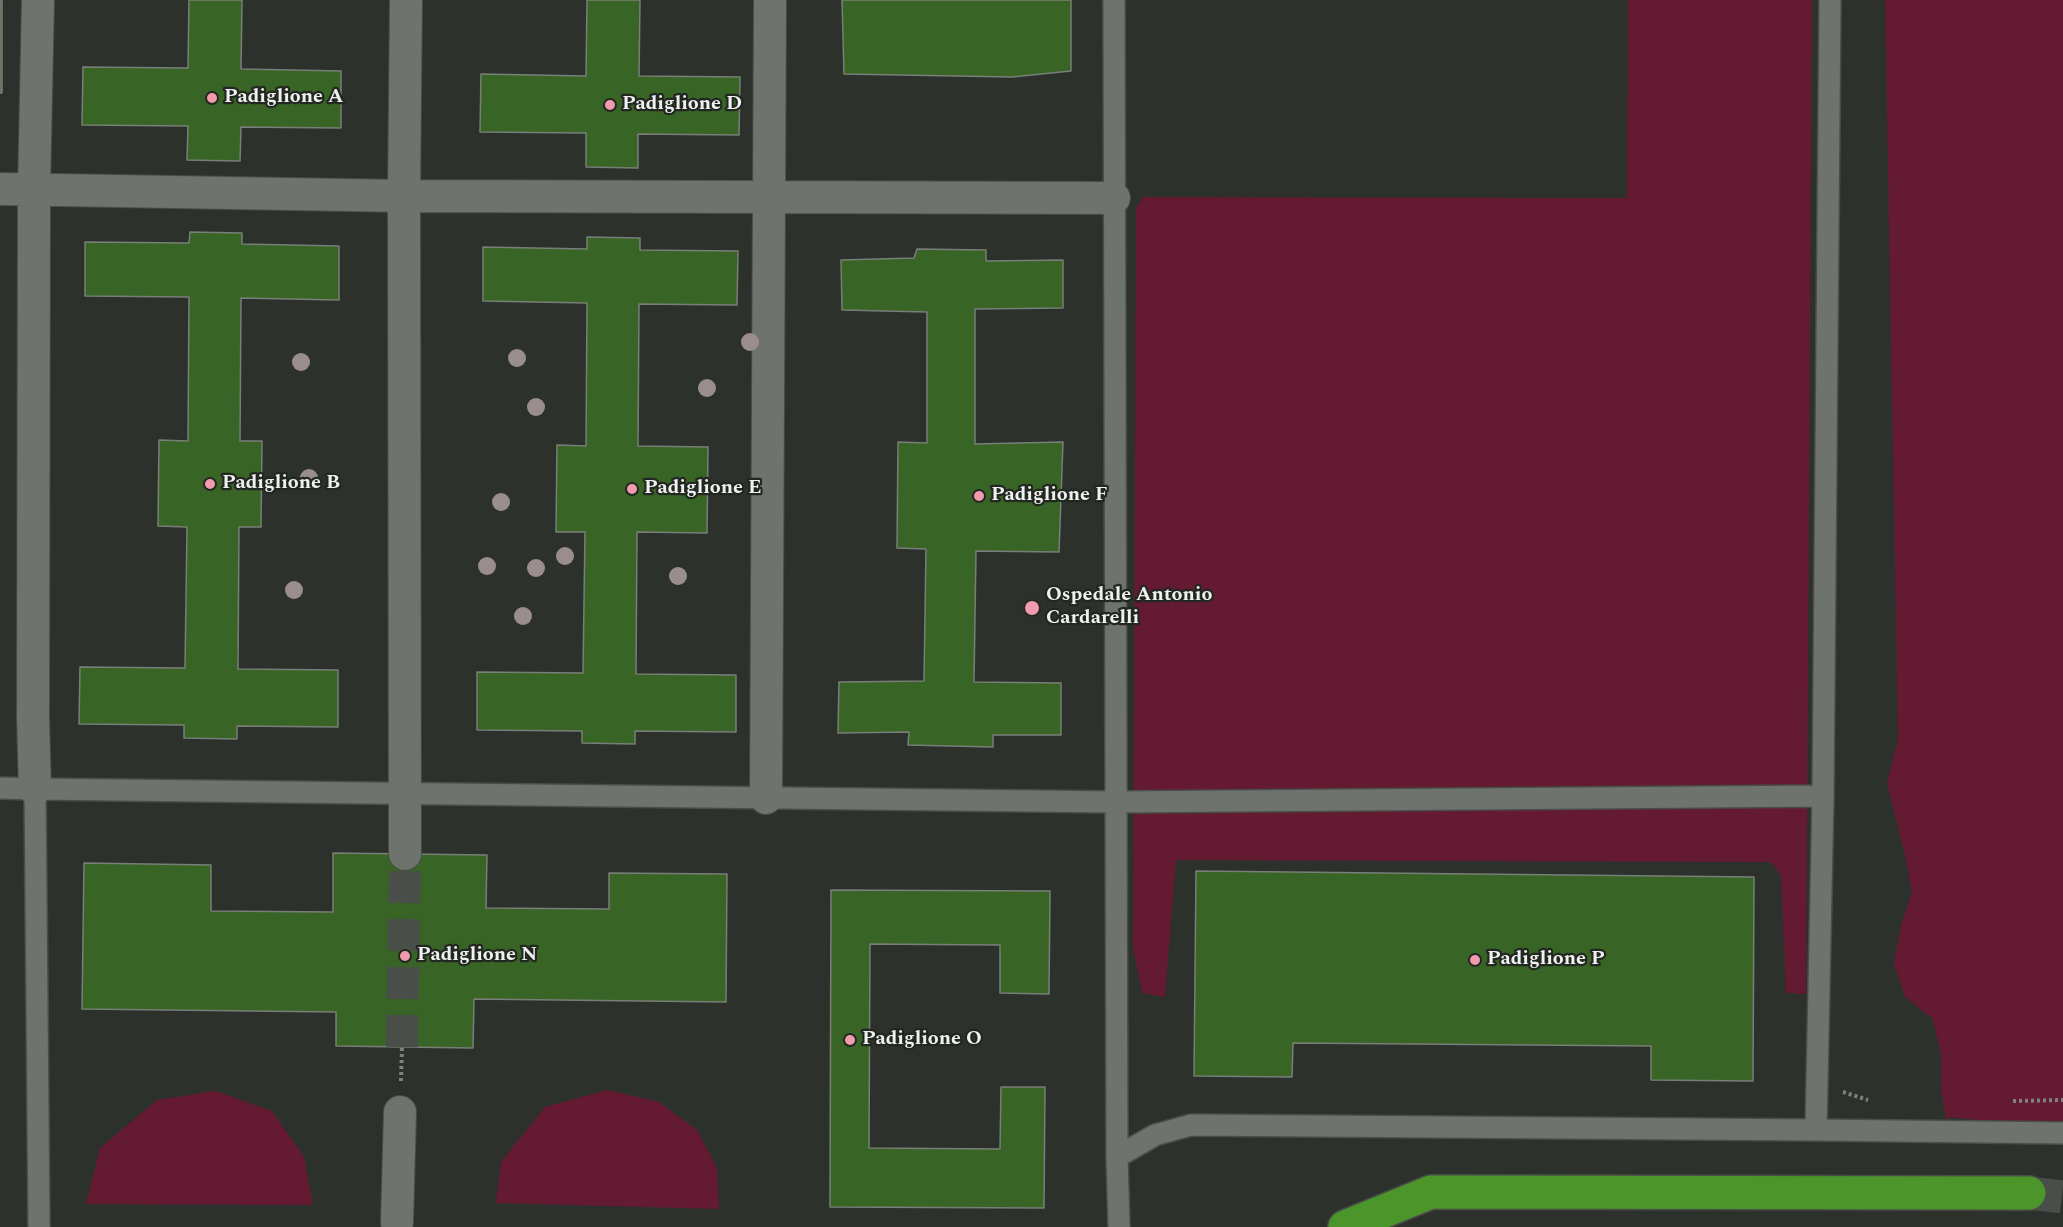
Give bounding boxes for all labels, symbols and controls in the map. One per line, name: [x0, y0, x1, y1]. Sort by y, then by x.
place label: Padiglione A: [224, 86, 344, 110]
marker: Padiglione A: [205, 91, 219, 105]
place label: Padiglione D: [622, 93, 742, 117]
marker: Padiglione D: [603, 98, 617, 112]
place label: Padiglione B: [222, 472, 340, 496]
marker: Padiglione B: [203, 477, 217, 491]
place label: Padiglione E: [644, 477, 762, 501]
marker: Padiglione E: [625, 482, 639, 496]
place label: Padiglione F: [991, 484, 1108, 508]
marker: Padiglione F: [972, 489, 986, 503]
place label: Ospedale Antonio Cardarelli: [1046, 584, 1212, 631]
marker: Ospedale Antonio Cardarelli: [1023, 599, 1041, 617]
place label: Padiglione N: [417, 944, 537, 968]
place label: Padiglione P: [1487, 948, 1605, 972]
marker: Padiglione N: [398, 949, 412, 963]
marker: Padiglione P: [1468, 953, 1482, 967]
place label: Padiglione O: [862, 1028, 982, 1052]
marker: Padiglione O: [843, 1033, 857, 1047]

